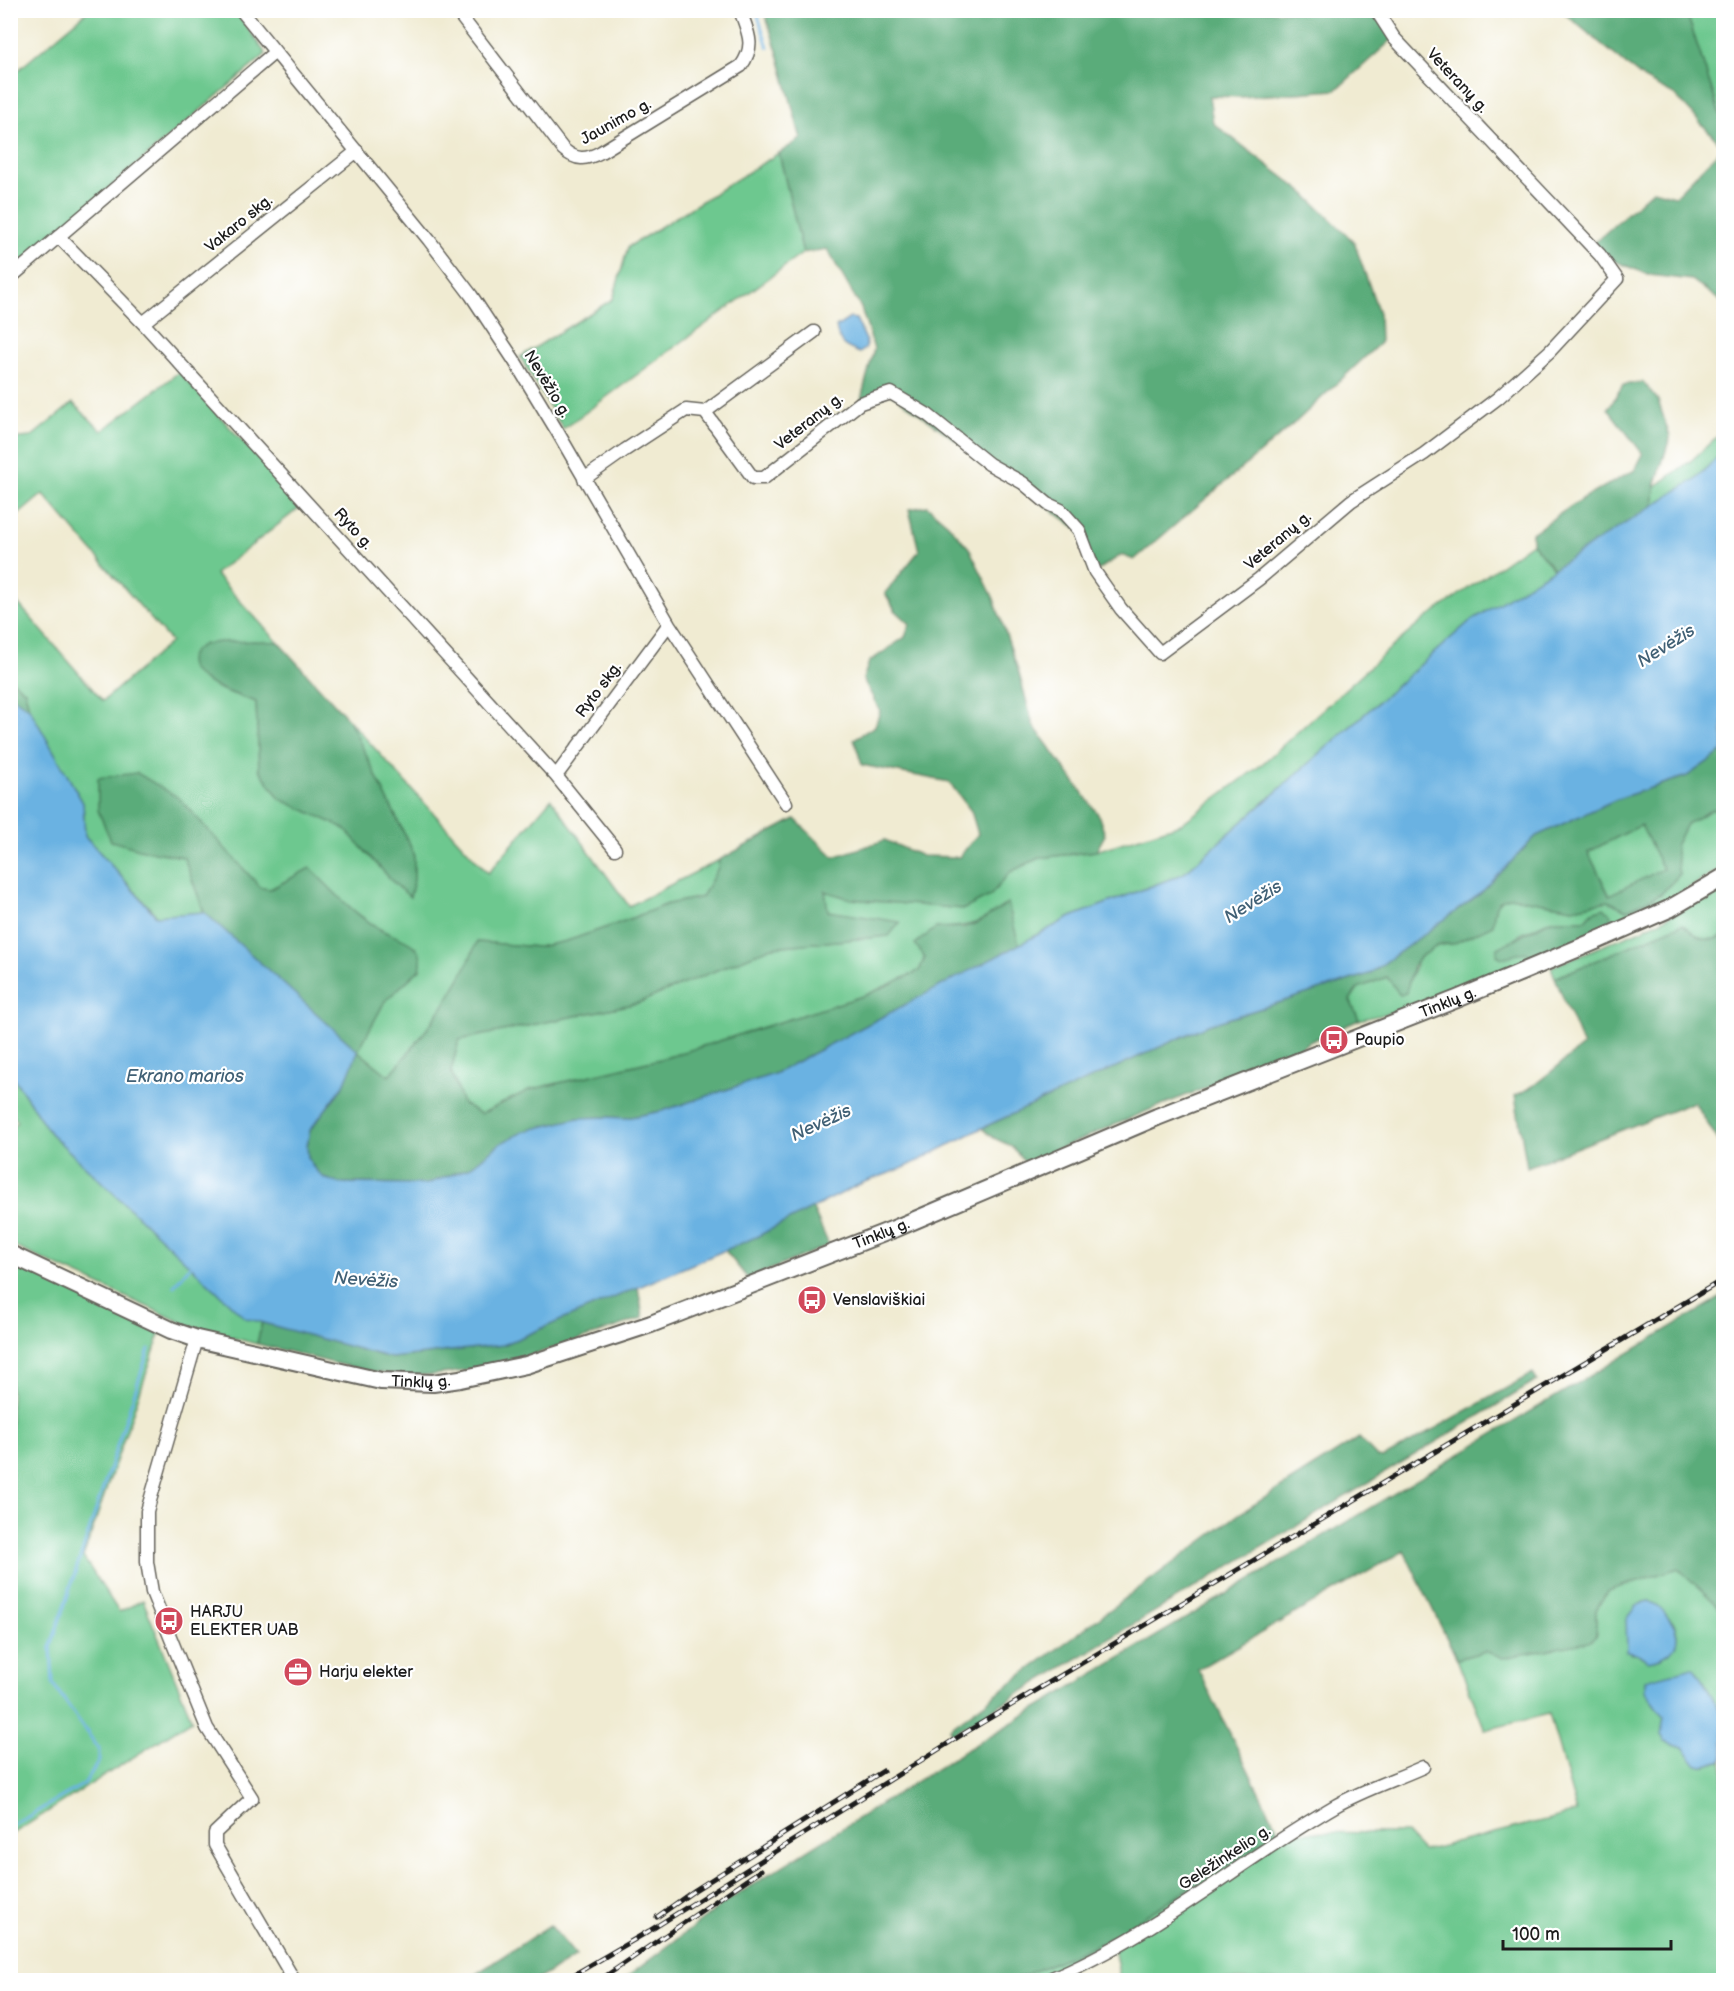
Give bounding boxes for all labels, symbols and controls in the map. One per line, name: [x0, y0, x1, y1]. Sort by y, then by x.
street label: Veteranų g.: [1422, 45, 1492, 117]
street label: Jaunimo g.: [577, 95, 655, 149]
street label: Vakaro skg.: [202, 191, 276, 257]
street label: Nevėžio g.: [520, 347, 574, 421]
street label: Veteranų g.: [771, 389, 847, 455]
street label: Ryto g.: [330, 504, 376, 554]
street label: Veteranų g.: [1241, 508, 1315, 574]
water label: Nevėžis: [1633, 620, 1699, 672]
street label: Ryto skg.: [572, 659, 626, 721]
water label: Nevėžis: [1220, 876, 1286, 928]
street label: Tinklų g.: [1417, 983, 1479, 1022]
bus stop icon: Paupio: [1318, 1024, 1350, 1056]
place label: Paupio: [1355, 1031, 1405, 1050]
water label: Ekrano marios: [126, 1066, 244, 1087]
water label: Nevėžis: [787, 1100, 855, 1146]
street label: Tinklų g.: [850, 1214, 913, 1254]
water label: Nevėžis: [333, 1267, 399, 1293]
bus stop icon: Venslaviškiai: [796, 1284, 828, 1316]
place label: Venslaviškiai: [833, 1291, 925, 1310]
street label: Tinklų g.: [391, 1371, 451, 1393]
place label: HARJU ELEKTER UAB: [190, 1603, 299, 1640]
bus stop icon: HARJU ELEKTER UAB: [153, 1605, 185, 1637]
office icon: Harju elekter: [282, 1656, 314, 1688]
place label: Harju elekter: [319, 1663, 413, 1682]
street label: Geležinkelio g.: [1176, 1821, 1274, 1895]
scale bar: [1503, 1913, 1671, 1951]
text: 100 m: [1512, 1924, 1560, 1945]

